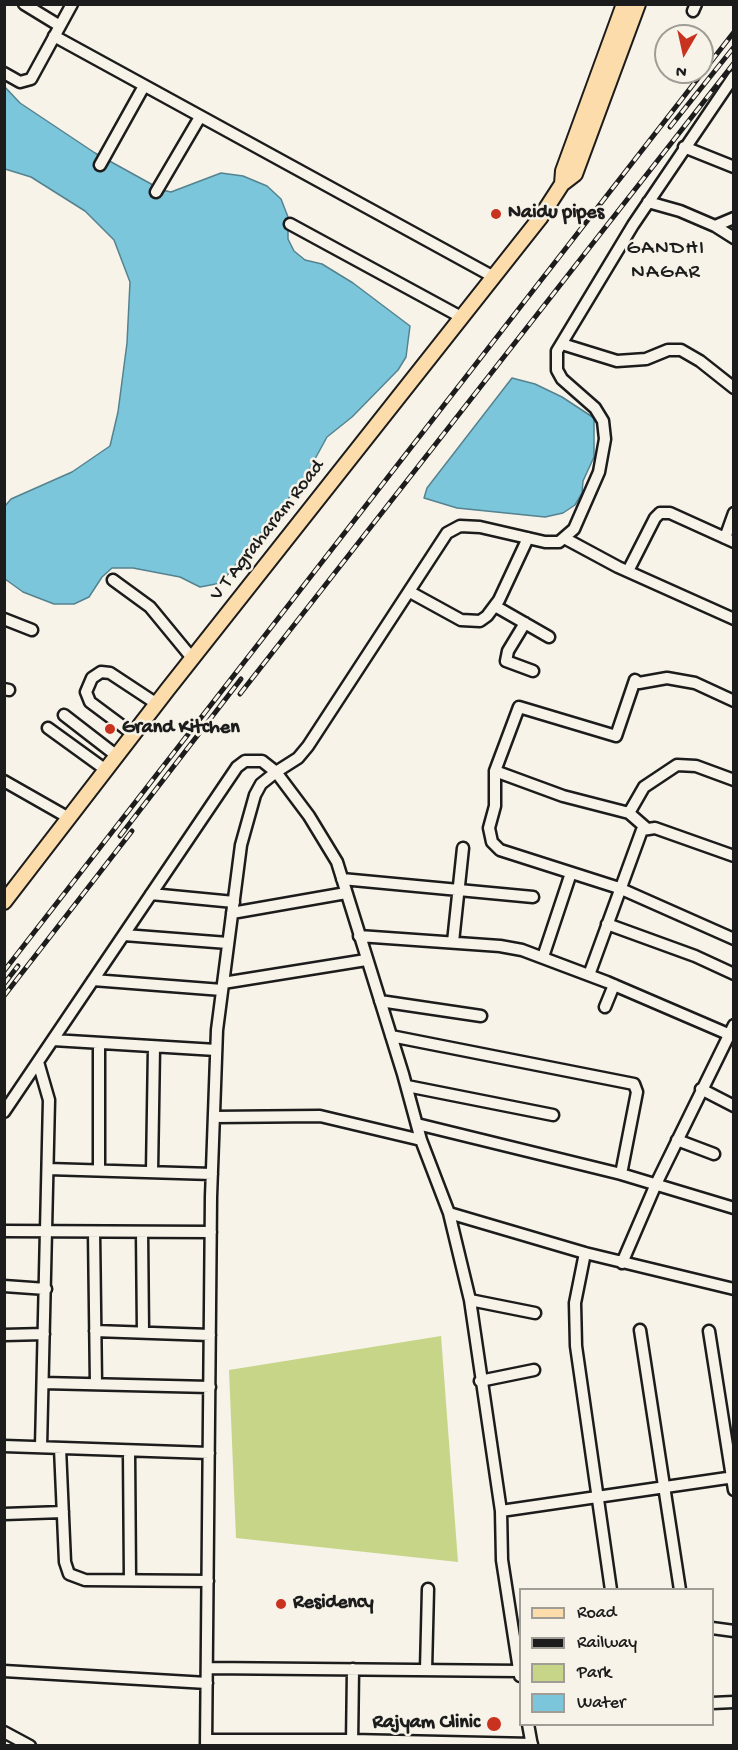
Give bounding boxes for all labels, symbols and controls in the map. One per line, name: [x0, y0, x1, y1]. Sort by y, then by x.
north arrow: [654, 24, 714, 84]
text: N: [675, 60, 688, 80]
place label: Naidu pipes: [508, 202, 604, 226]
marker: Naidu pipes: [489, 207, 503, 221]
district label: GANDHI NAGAR: [626, 237, 706, 287]
street label: V T Agraharam Road: [206, 456, 330, 606]
place label: Grand Kitchen: [122, 717, 240, 741]
marker: Grand Kitchen: [103, 722, 117, 736]
legend: [519, 1588, 714, 1726]
place label: Residency: [293, 1592, 374, 1616]
marker: Residency: [274, 1597, 288, 1611]
text: Road: [577, 1603, 616, 1624]
text: Railway: [577, 1633, 637, 1654]
text: Park: [577, 1663, 611, 1684]
text: Water: [577, 1693, 625, 1714]
place label: Rajyam Clinic: [372, 1712, 480, 1736]
marker: Rajyam Clinic: [485, 1715, 503, 1733]

